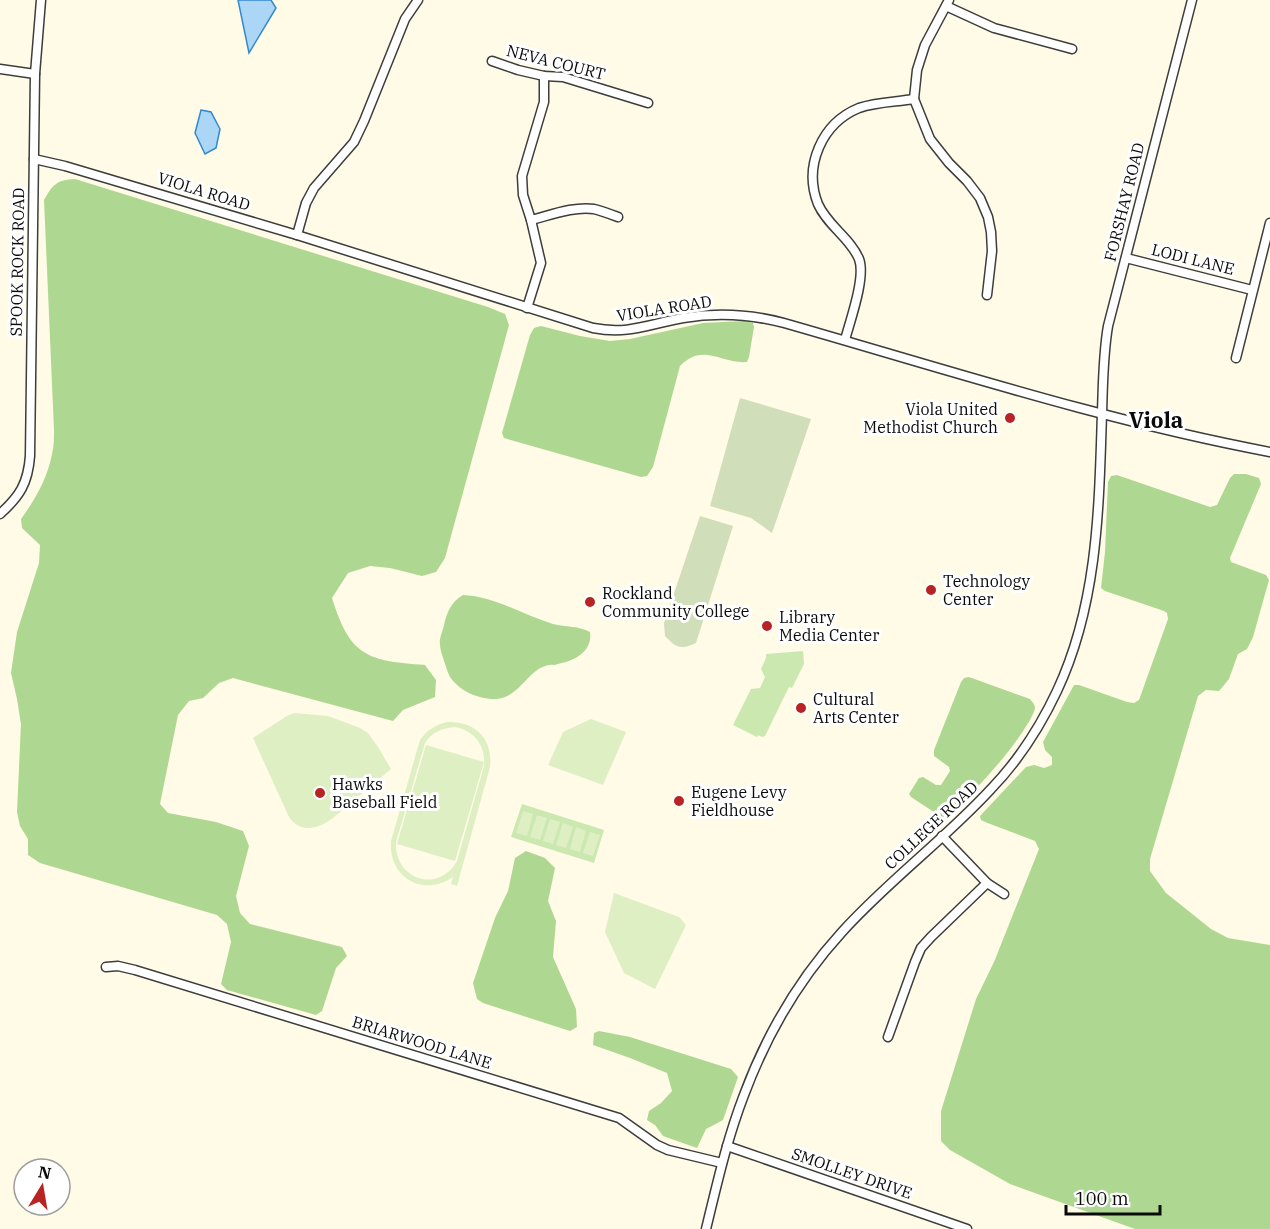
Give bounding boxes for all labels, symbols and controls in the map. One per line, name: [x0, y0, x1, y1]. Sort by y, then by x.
street label: NEVA COURT: [504, 40, 608, 84]
street label: FORSHAY ROAD: [1100, 140, 1148, 264]
street label: VIOLA ROAD: [155, 167, 253, 215]
street label: SPOOK ROCK ROAD: [6, 187, 28, 337]
street label: LODI LANE: [1150, 239, 1236, 279]
street label: VIOLA ROAD: [615, 291, 713, 325]
place label: Viola United Methodist Church: [863, 399, 998, 437]
district label: Viola: [1129, 405, 1183, 434]
marker: Viola United Methodist Church: [1003, 411, 1017, 425]
place label: Technology Center: [943, 571, 1030, 609]
place label: Rockland Community College: [602, 583, 749, 621]
marker: Technology Center: [924, 583, 938, 597]
marker: Rockland Community College: [583, 595, 597, 609]
place label: Library Media Center: [779, 607, 879, 645]
marker: Library Media Center: [760, 619, 774, 633]
place label: Cultural Arts Center: [813, 689, 899, 727]
marker: Cultural Arts Center: [794, 701, 808, 715]
place label: Hawks Baseball Field: [332, 774, 438, 812]
street label: COLLEGE ROAD: [880, 777, 982, 873]
place label: Eugene Levy Fieldhouse: [691, 782, 787, 820]
marker: Hawks Baseball Field: [313, 786, 327, 800]
marker: Eugene Levy Fieldhouse: [672, 794, 686, 808]
street label: BRIARWOOD LANE: [350, 1011, 494, 1073]
street label: SMOLLEY DRIVE: [789, 1143, 915, 1203]
north arrow: [12, 1157, 72, 1217]
text: N: [37, 1161, 53, 1183]
scale bar: [1066, 1178, 1160, 1216]
text: 100 m: [1075, 1187, 1129, 1210]

